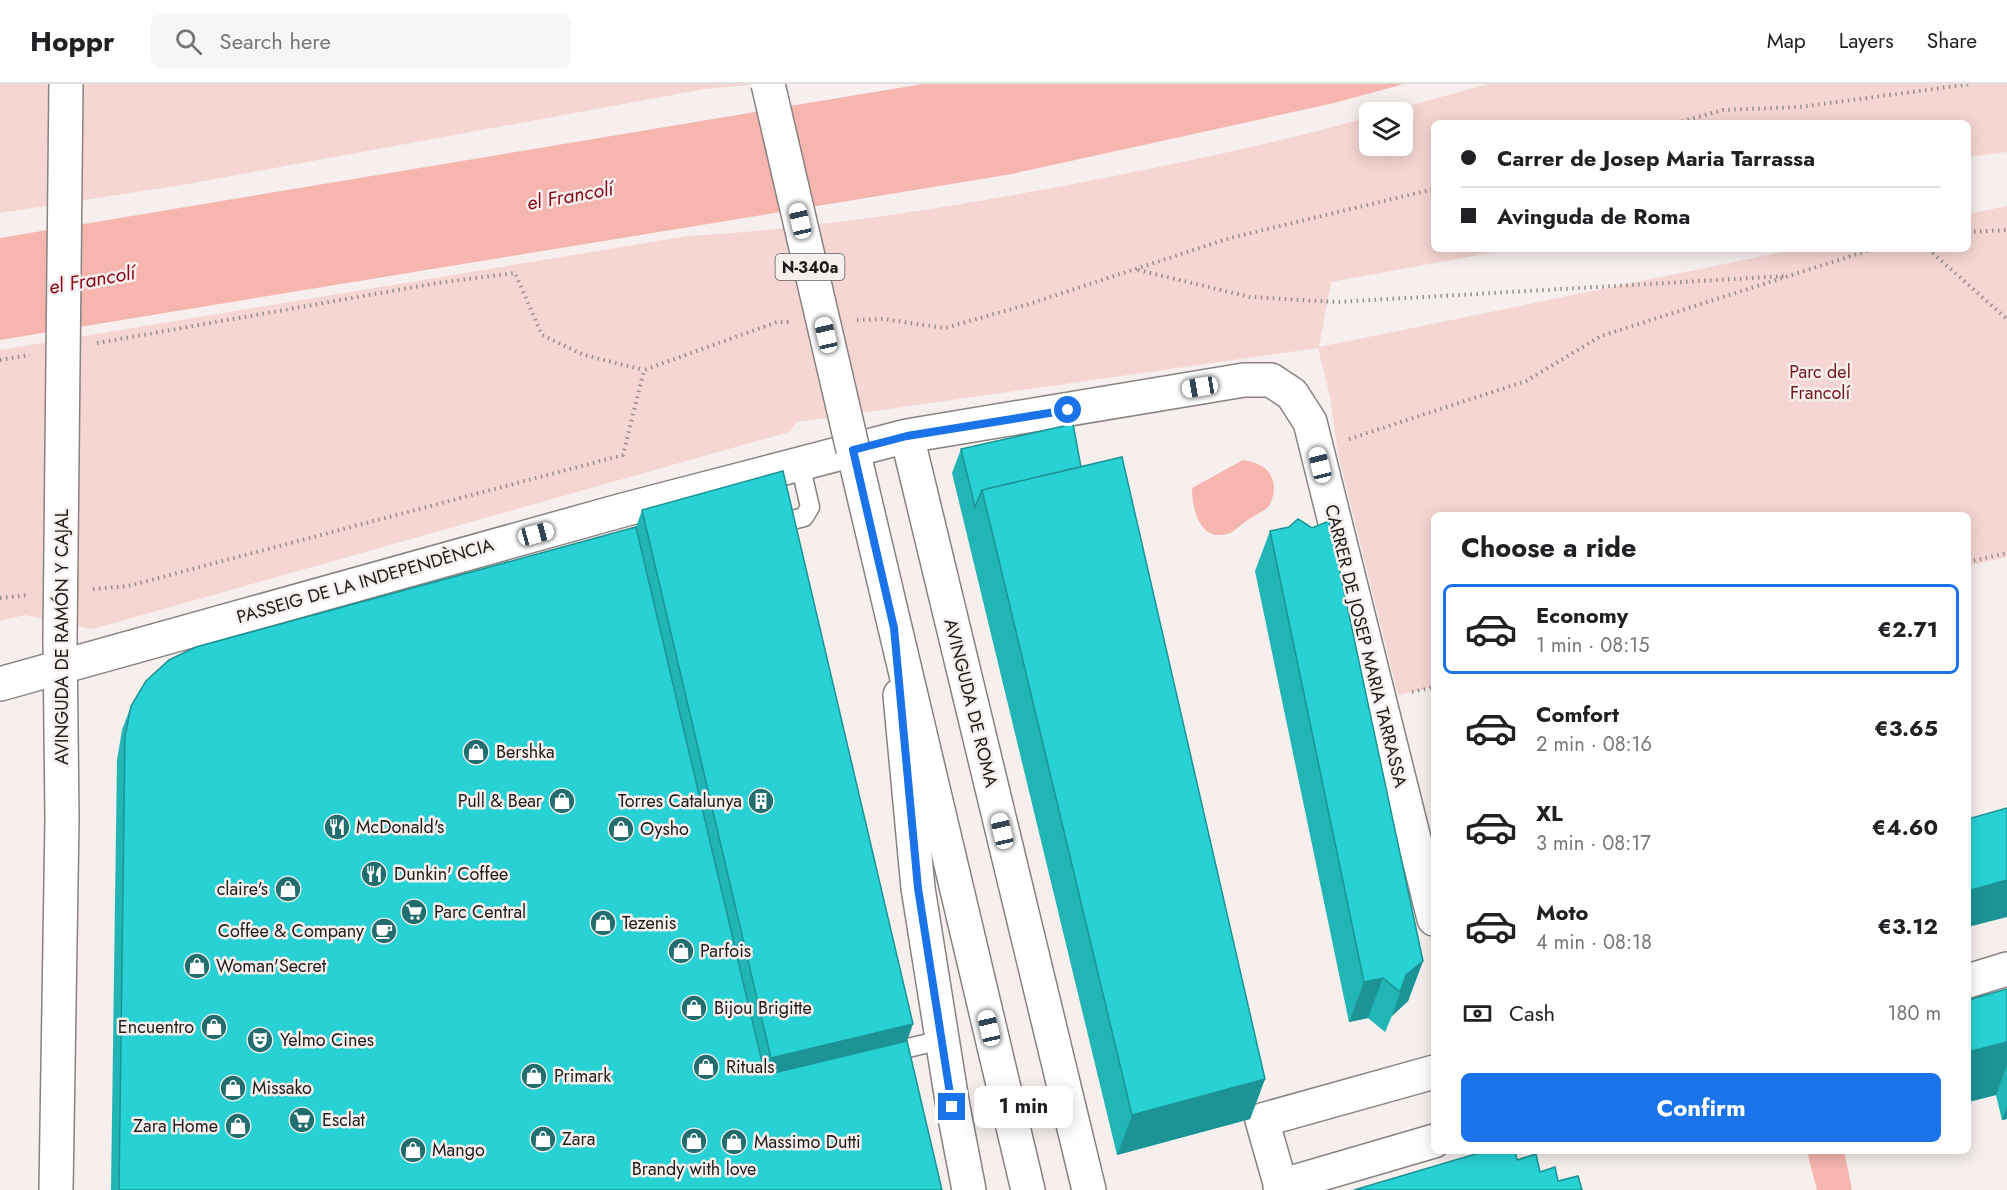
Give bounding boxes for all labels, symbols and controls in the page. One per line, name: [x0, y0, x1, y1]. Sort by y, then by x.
search box: [151, 14, 571, 68]
text: Hoppr: [30, 21, 115, 62]
icon: search: [172, 25, 205, 58]
text: Search here: [220, 25, 331, 57]
text: Map: [1767, 26, 1806, 56]
text: Layers: [1839, 26, 1894, 56]
text: Share: [1927, 26, 1977, 56]
map controls: [1359, 102, 1413, 156]
button: layers: [1359, 102, 1413, 156]
text: Carrer de Josep Maria Tarrassa: [1497, 142, 1815, 174]
water label: el Francolí: [525, 174, 618, 218]
text: Avinguda de Roma: [1497, 200, 1690, 232]
car: [787, 201, 813, 241]
road number: N-340a: [776, 254, 844, 280]
water label: el Francolí: [47, 258, 140, 302]
car: [813, 315, 839, 355]
park label: Parc del Francolí: [1789, 359, 1851, 406]
car: [1181, 375, 1219, 399]
route start: [1054, 396, 1081, 423]
car: [1307, 445, 1333, 485]
street label: CARRER DE JOSEP MARIA TARRASSA: [1318, 502, 1414, 790]
street label: AVINGUDA DE RAMÓN Y CAJAL: [49, 509, 75, 765]
car: [516, 521, 556, 547]
text: Choose a ride: [1461, 528, 1636, 567]
street label: PASSEIG DE LA INDEPENDÈNCIA: [233, 532, 497, 630]
text: Economy: [1536, 599, 1628, 631]
icon: car: [1464, 602, 1518, 656]
text: €2.71: [1878, 613, 1938, 645]
street label: AVINGUDA DE ROMA: [937, 616, 1005, 790]
text: 1 min · 08:15: [1536, 631, 1650, 660]
text: Comfort: [1536, 698, 1619, 730]
icon: car: [1464, 701, 1518, 755]
text: €3.65: [1874, 712, 1938, 744]
text: 2 min · 08:16: [1536, 730, 1652, 759]
shop icon: Bershka: [461, 737, 491, 767]
place label: Bershka: [496, 739, 555, 765]
shop icon: Pull & Bear: [547, 786, 577, 816]
building icon: Torres Catalunya: [746, 786, 776, 816]
place label: Pull & Bear: [458, 788, 543, 814]
place label: Torres Catalunya: [618, 788, 742, 814]
text: XL: [1536, 797, 1563, 829]
icon: car: [1464, 800, 1518, 854]
car: [989, 811, 1015, 851]
text: €4.60: [1872, 811, 1938, 843]
restaurant icon: McDonald's: [322, 812, 352, 842]
place label: McDonald's: [356, 814, 444, 840]
shop icon: Oysho: [606, 814, 636, 844]
place label: Oysho: [640, 816, 689, 842]
text: 3 min · 08:17: [1536, 829, 1651, 858]
restaurant icon: Dunkin' Coffee: [359, 859, 389, 889]
place label: Dunkin' Coffee: [394, 861, 508, 887]
shop icon: claire's: [273, 874, 303, 904]
place label: claire's: [217, 876, 268, 902]
text: Moto: [1536, 896, 1589, 928]
supermarket icon: Parc Central: [399, 897, 429, 927]
place label: Parc Central: [434, 899, 526, 925]
icon: car: [1464, 899, 1518, 953]
shop icon: Tezenis: [588, 908, 618, 938]
place label: Tezenis: [622, 910, 676, 936]
text: €3.12: [1878, 910, 1938, 942]
cafe icon: Coffee & Company: [369, 916, 399, 946]
place label: Coffee & Company: [218, 918, 364, 944]
text: 4 min · 08:18: [1536, 928, 1652, 957]
shop icon: Parfois: [666, 936, 696, 966]
place label: Parfois: [700, 938, 751, 964]
shop icon: Woman'Secret: [182, 951, 212, 981]
place label: Woman'Secret: [216, 953, 327, 979]
shop icon: Bijou Brigitte: [679, 993, 709, 1023]
place label: Bijou Brigitte: [714, 995, 812, 1021]
icon: cash: [1461, 997, 1494, 1030]
text: Cash: [1509, 997, 1555, 1029]
text: 180 m: [1887, 999, 1941, 1028]
car: [976, 1008, 1002, 1048]
shop icon: Encuentro: [199, 1012, 229, 1042]
place label: Encuentro: [118, 1014, 194, 1040]
theatre icon: Yelmo Cines: [245, 1025, 275, 1055]
place label: Yelmo Cines: [280, 1027, 374, 1053]
shop icon: Rituals: [691, 1052, 721, 1082]
place label: Rituals: [726, 1054, 775, 1080]
shop icon: Primark: [519, 1061, 549, 1091]
place label: Primark: [554, 1063, 611, 1089]
shop icon: Missako: [218, 1073, 248, 1103]
button: Confirm: [1461, 1073, 1941, 1142]
place label: Missako: [252, 1075, 312, 1101]
callout: 1 min: [973, 1086, 1072, 1128]
text: 1 min: [999, 1092, 1048, 1121]
route end: [938, 1093, 965, 1120]
supermarket icon: Esclat: [287, 1105, 317, 1135]
place label: Esclat: [322, 1107, 366, 1133]
shop icon: Zara Home: [223, 1111, 253, 1141]
place label: Zara Home: [133, 1113, 218, 1139]
shop icon: Zara: [528, 1124, 558, 1154]
place label: Zara: [562, 1126, 595, 1152]
shop icon: Brandy with love: [679, 1126, 709, 1156]
shop icon: Massimo Dutti: [719, 1127, 749, 1157]
place label: Massimo Dutti: [754, 1129, 861, 1155]
shop icon: Mango: [398, 1135, 428, 1165]
place label: Mango: [432, 1137, 485, 1163]
place label: Brandy with love: [632, 1156, 756, 1182]

